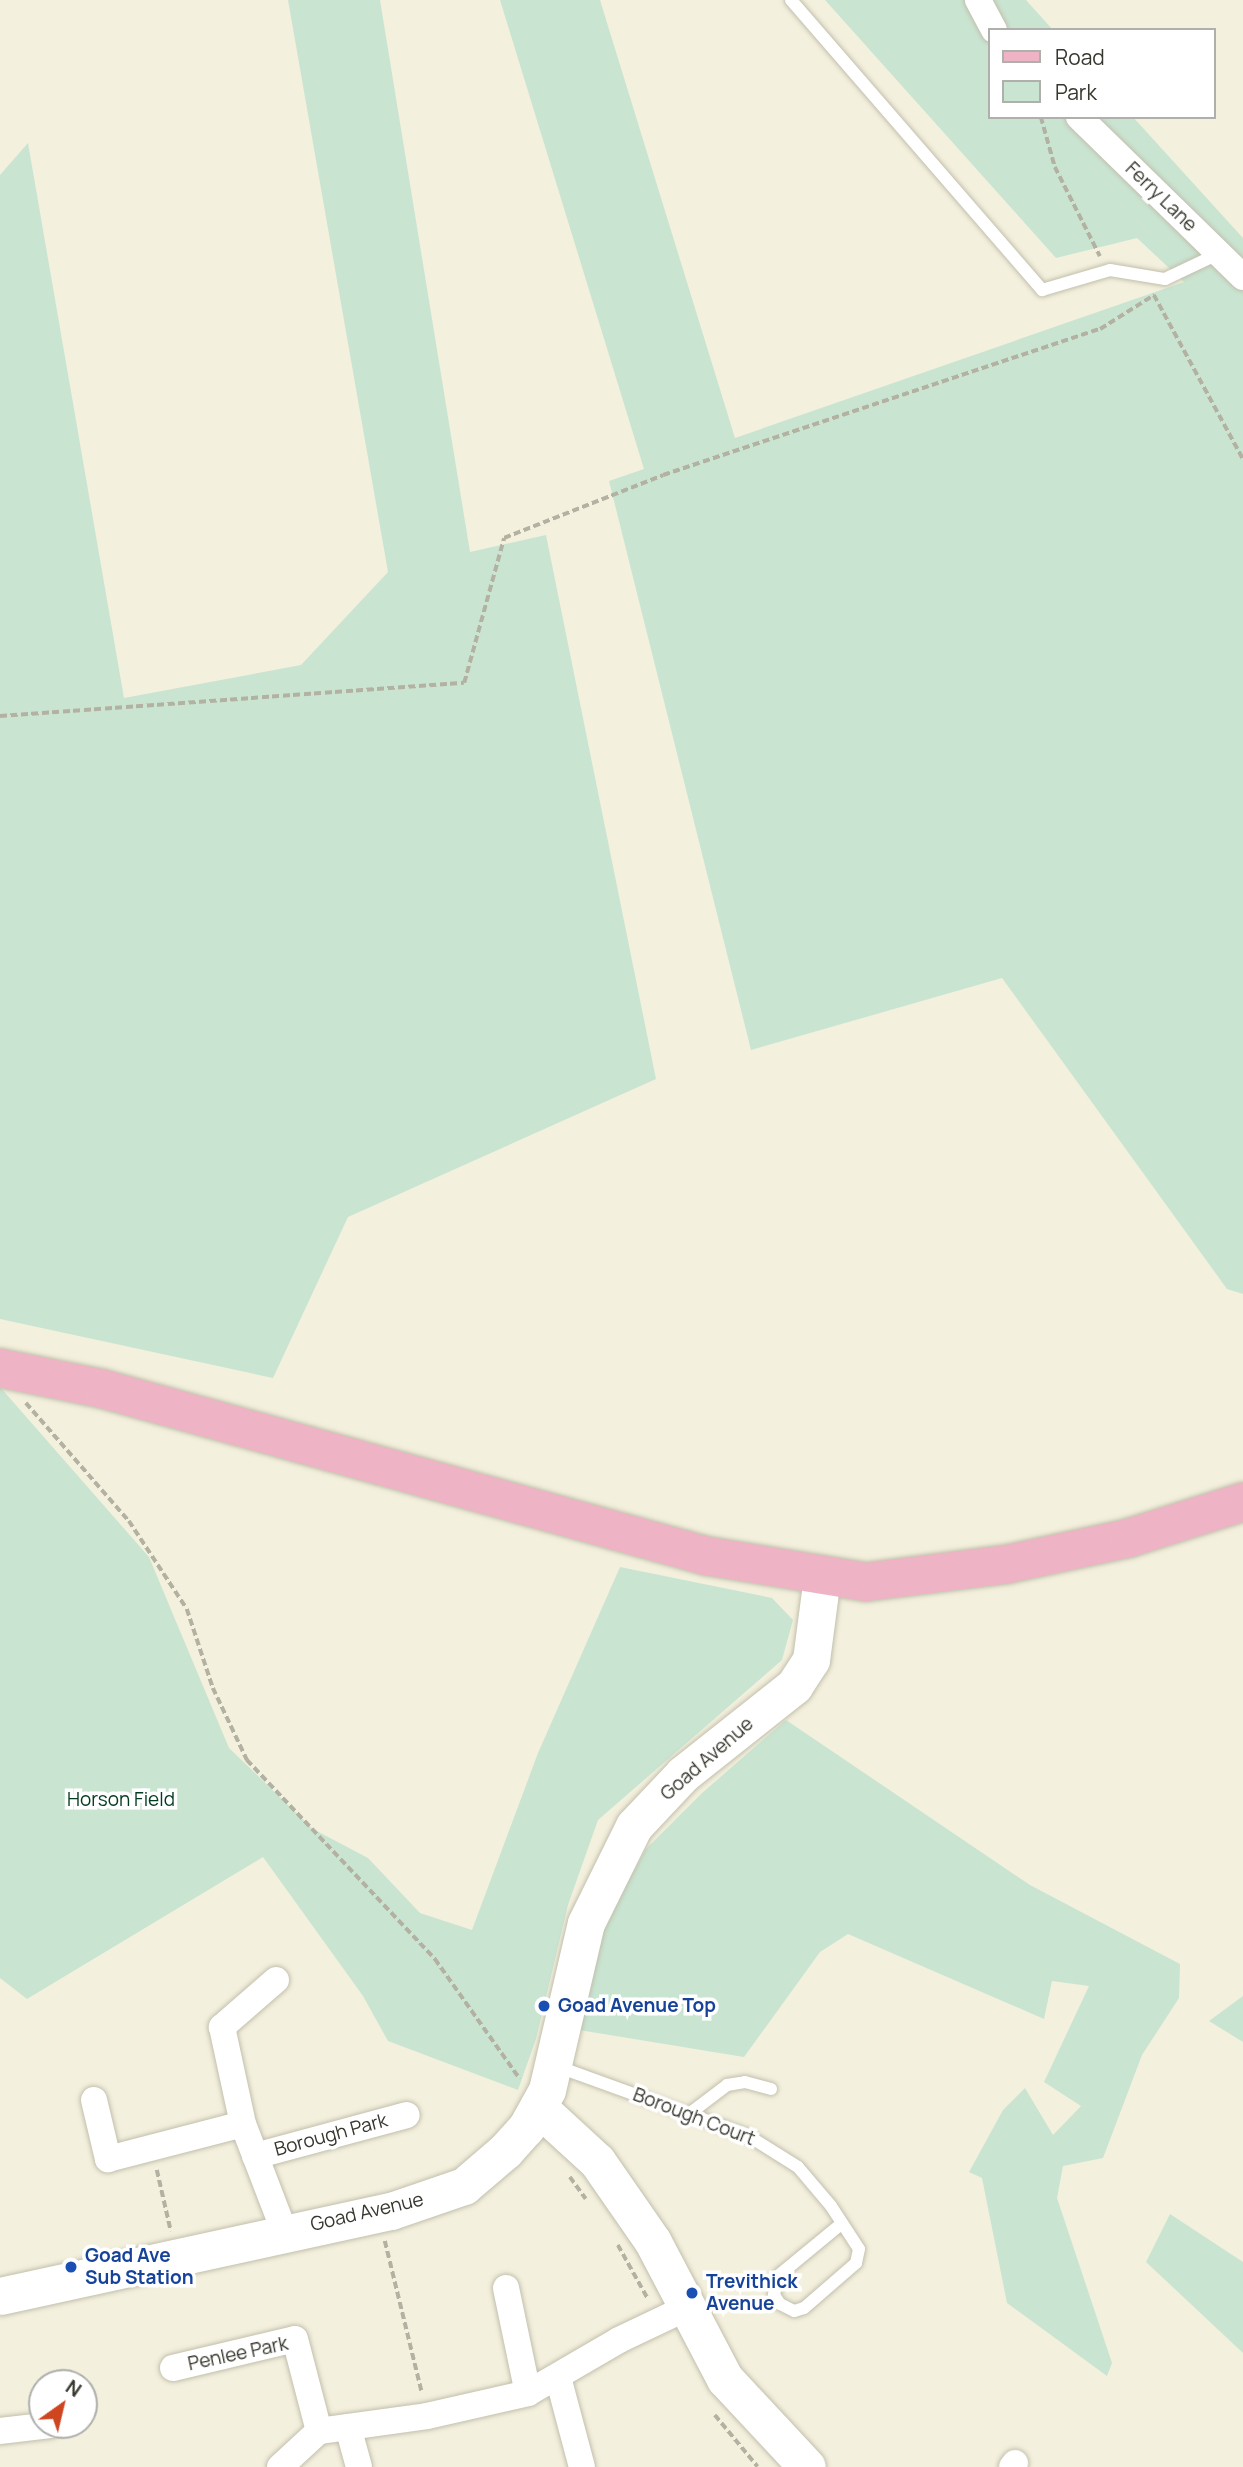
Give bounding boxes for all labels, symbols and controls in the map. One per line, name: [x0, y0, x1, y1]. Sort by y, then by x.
legend: [988, 28, 1215, 119]
text: Road: [1055, 43, 1105, 71]
text: Park: [1055, 78, 1097, 106]
street label: Ferry Lane: [1121, 157, 1201, 237]
street label: Goad Avenue: [656, 1713, 758, 1805]
park label: Horson Field: [67, 1789, 175, 1811]
place label: Goad Avenue Top: [558, 1995, 716, 2017]
marker: Goad Avenue Top: [536, 1998, 552, 2014]
street label: Borough Court: [630, 2083, 758, 2151]
street label: Borough Park: [272, 2109, 390, 2161]
street label: Goad Avenue: [308, 2188, 426, 2236]
place label: Goad Ave Sub Station: [85, 2245, 194, 2289]
marker: Goad Ave Sub Station: [63, 2259, 79, 2275]
place label: Trevithick Avenue: [706, 2271, 797, 2315]
marker: Trevithick Avenue: [684, 2285, 700, 2301]
street label: Penlee Park: [186, 2332, 290, 2376]
north arrow: [28, 2369, 98, 2439]
text: N: [61, 2374, 87, 2403]

